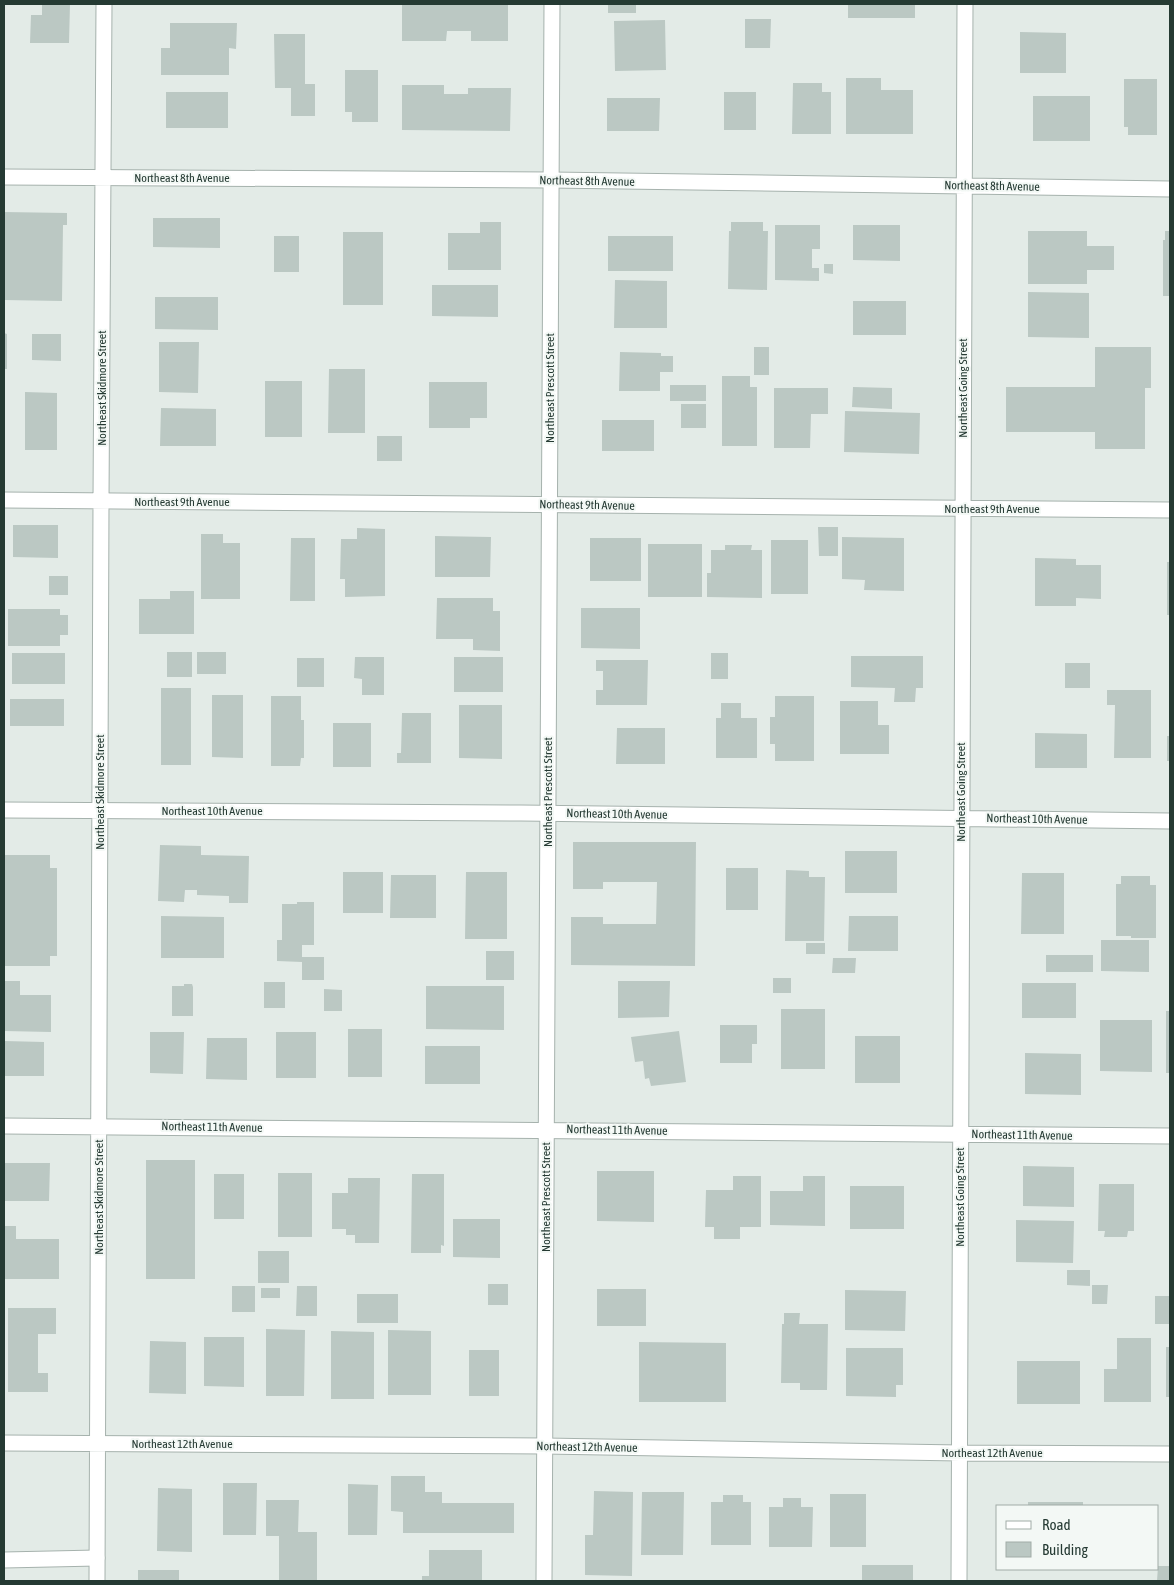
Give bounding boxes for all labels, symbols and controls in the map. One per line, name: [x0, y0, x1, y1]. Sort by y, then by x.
street label: Northeast 8th Avenue: [134, 171, 230, 185]
street label: Northeast 8th Avenue: [539, 173, 635, 189]
street label: Northeast 8th Avenue: [944, 178, 1040, 194]
street label: Northeast Skidmore Street: [95, 330, 109, 446]
street label: Northeast Prescott Street: [543, 333, 557, 443]
street label: Northeast Going Street: [956, 338, 970, 438]
street label: Northeast 9th Avenue: [134, 495, 230, 509]
street label: Northeast 9th Avenue: [539, 497, 635, 513]
street label: Northeast 9th Avenue: [944, 502, 1040, 516]
street label: Northeast Skidmore Street: [93, 734, 107, 850]
street label: Northeast Prescott Street: [541, 737, 555, 847]
street label: Northeast Going Street: [954, 742, 968, 842]
street label: Northeast 10th Avenue: [161, 804, 263, 818]
street label: Northeast 10th Avenue: [566, 806, 668, 822]
street label: Northeast 10th Avenue: [986, 811, 1088, 827]
street label: Northeast 11th Avenue: [161, 1119, 263, 1135]
street label: Northeast 11th Avenue: [566, 1122, 668, 1138]
street label: Northeast 11th Avenue: [971, 1127, 1073, 1143]
street label: Northeast Skidmore Street: [92, 1139, 106, 1255]
street label: Northeast Prescott Street: [539, 1142, 553, 1252]
street label: Northeast Going Street: [953, 1147, 967, 1247]
street label: Northeast 12th Avenue: [131, 1437, 233, 1451]
street label: Northeast 12th Avenue: [536, 1439, 638, 1455]
street label: Northeast 12th Avenue: [941, 1446, 1043, 1460]
legend: [996, 1505, 1159, 1570]
text: Road: [1042, 1516, 1071, 1533]
text: Building: [1042, 1541, 1088, 1558]

